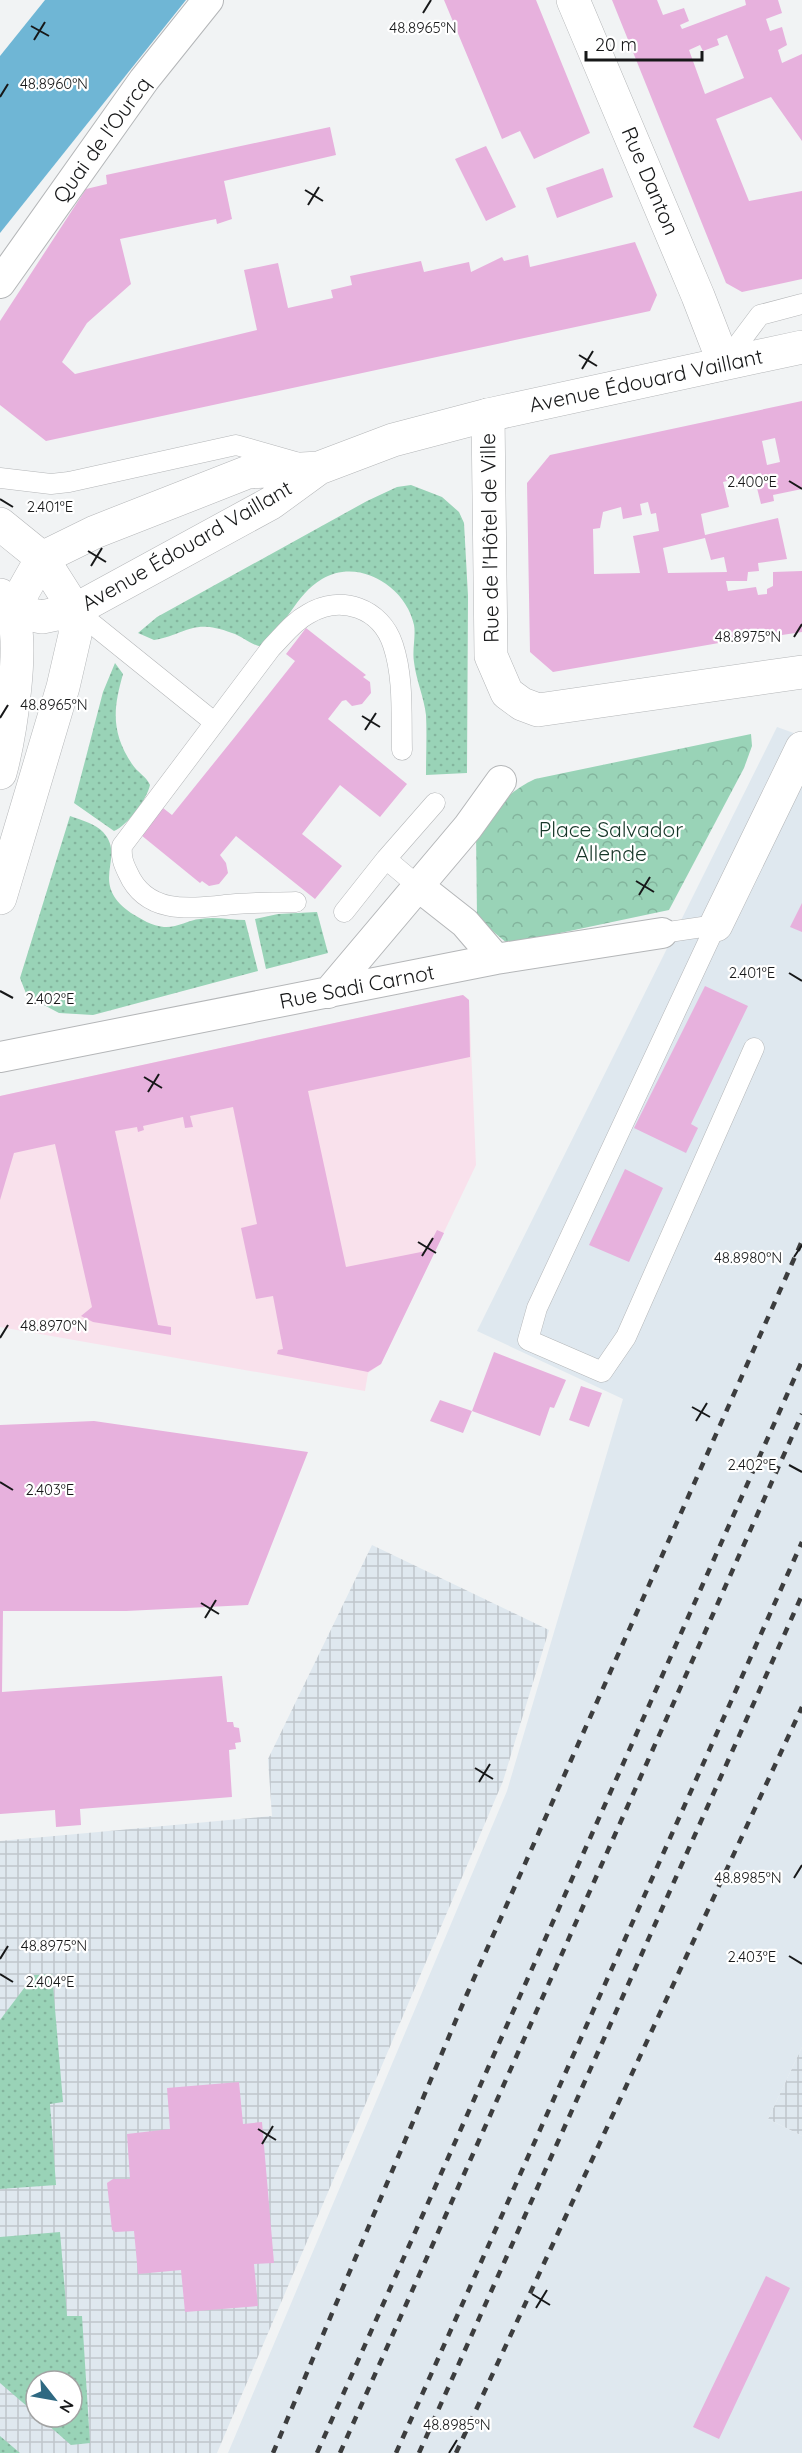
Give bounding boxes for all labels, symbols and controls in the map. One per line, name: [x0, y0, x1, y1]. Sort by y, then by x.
text: 48.8965°N: [389, 18, 457, 37]
scale bar: [586, 24, 702, 62]
text: 20 m: [595, 33, 637, 56]
street label: Quai de l'Ourcq: [47, 71, 156, 208]
text: 48.8960°N: [20, 74, 88, 93]
street label: Rue Danton: [616, 123, 685, 239]
street label: Avenue Édouard Vaillant: [527, 343, 765, 418]
street label: Rue de l'Hôtel de Ville: [474, 433, 504, 643]
text: 2.400°E: [727, 472, 777, 491]
street label: Avenue Édouard Vaillant: [77, 474, 296, 616]
text: 2.401°E: [27, 497, 73, 516]
text: 48.8975°N: [715, 627, 781, 646]
text: 48.8965°N: [20, 695, 88, 714]
park label: Place Salvador Allende: [539, 816, 683, 866]
street label: Rue Sadi Carnot: [277, 958, 437, 1014]
text: 2.401°E: [729, 963, 775, 982]
text: 2.402°E: [25, 989, 75, 1008]
text: 48.8980°N: [714, 1248, 782, 1267]
text: 48.8970°N: [20, 1316, 88, 1335]
text: 2.402°E: [727, 1455, 777, 1474]
text: 2.403°E: [26, 1480, 74, 1499]
text: 48.8985°N: [714, 1868, 782, 1887]
text: 48.8975°N: [21, 1936, 87, 1955]
text: 2.403°E: [728, 1947, 776, 1966]
text: 2.404°E: [26, 1972, 74, 1991]
north arrow: [24, 2369, 84, 2429]
text: N: [55, 2397, 78, 2417]
text: 48.8985°N: [423, 2415, 491, 2434]

